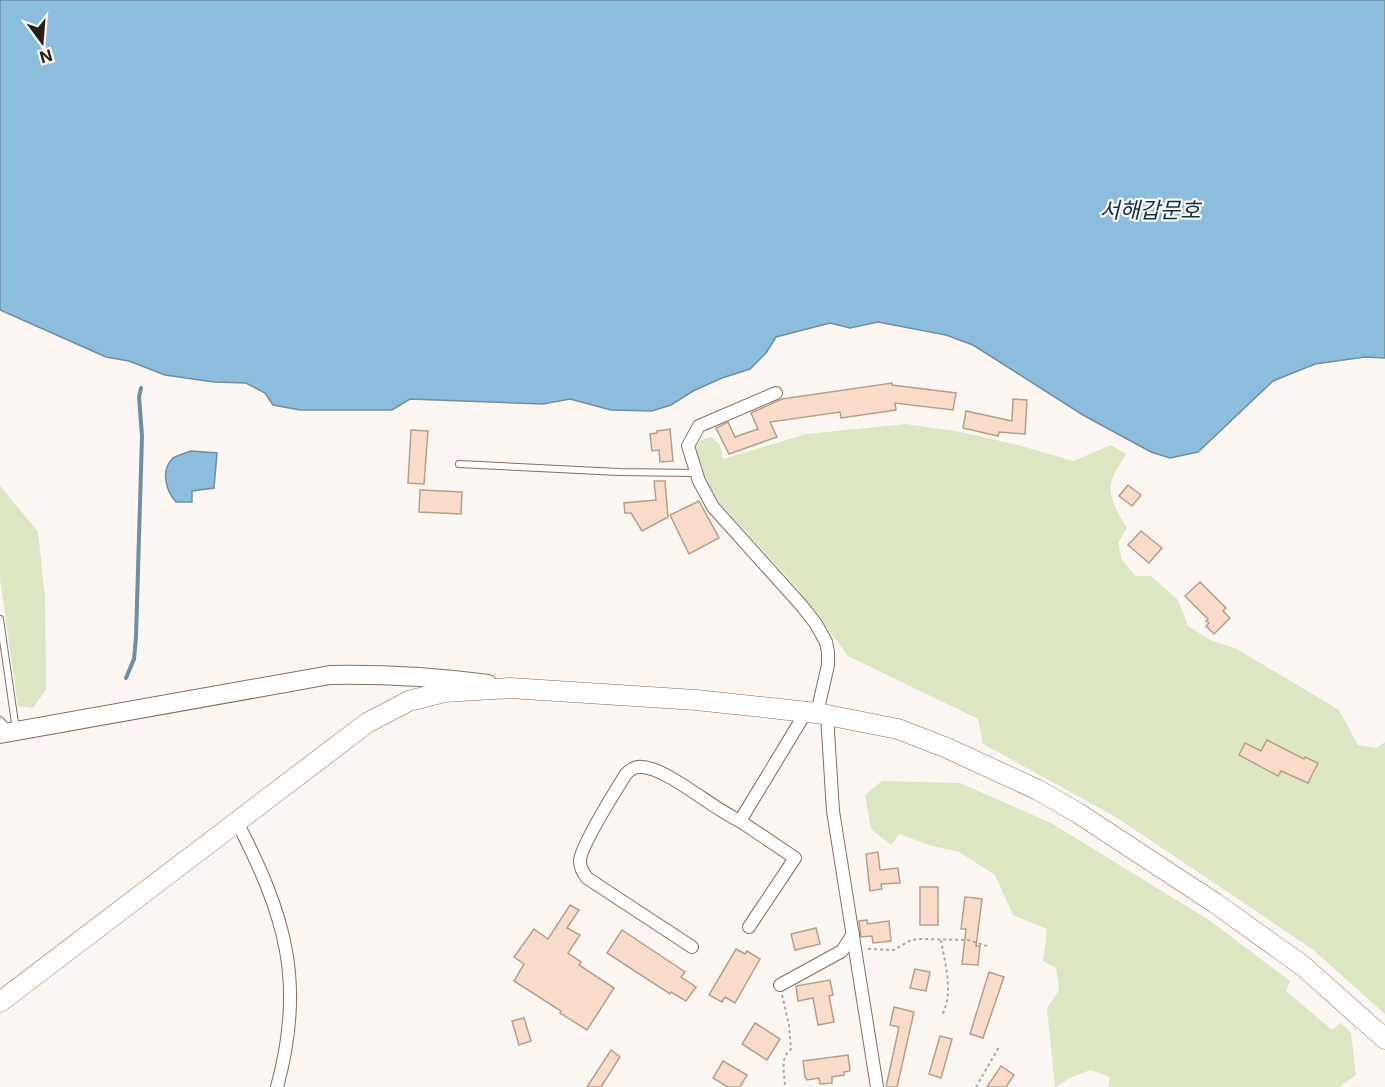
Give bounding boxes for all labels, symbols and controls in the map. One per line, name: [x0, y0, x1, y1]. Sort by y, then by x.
north arrow: [12, 12, 72, 72]
text: N: [38, 45, 55, 68]
water label: 서해갑문호: [1099, 197, 1202, 223]

